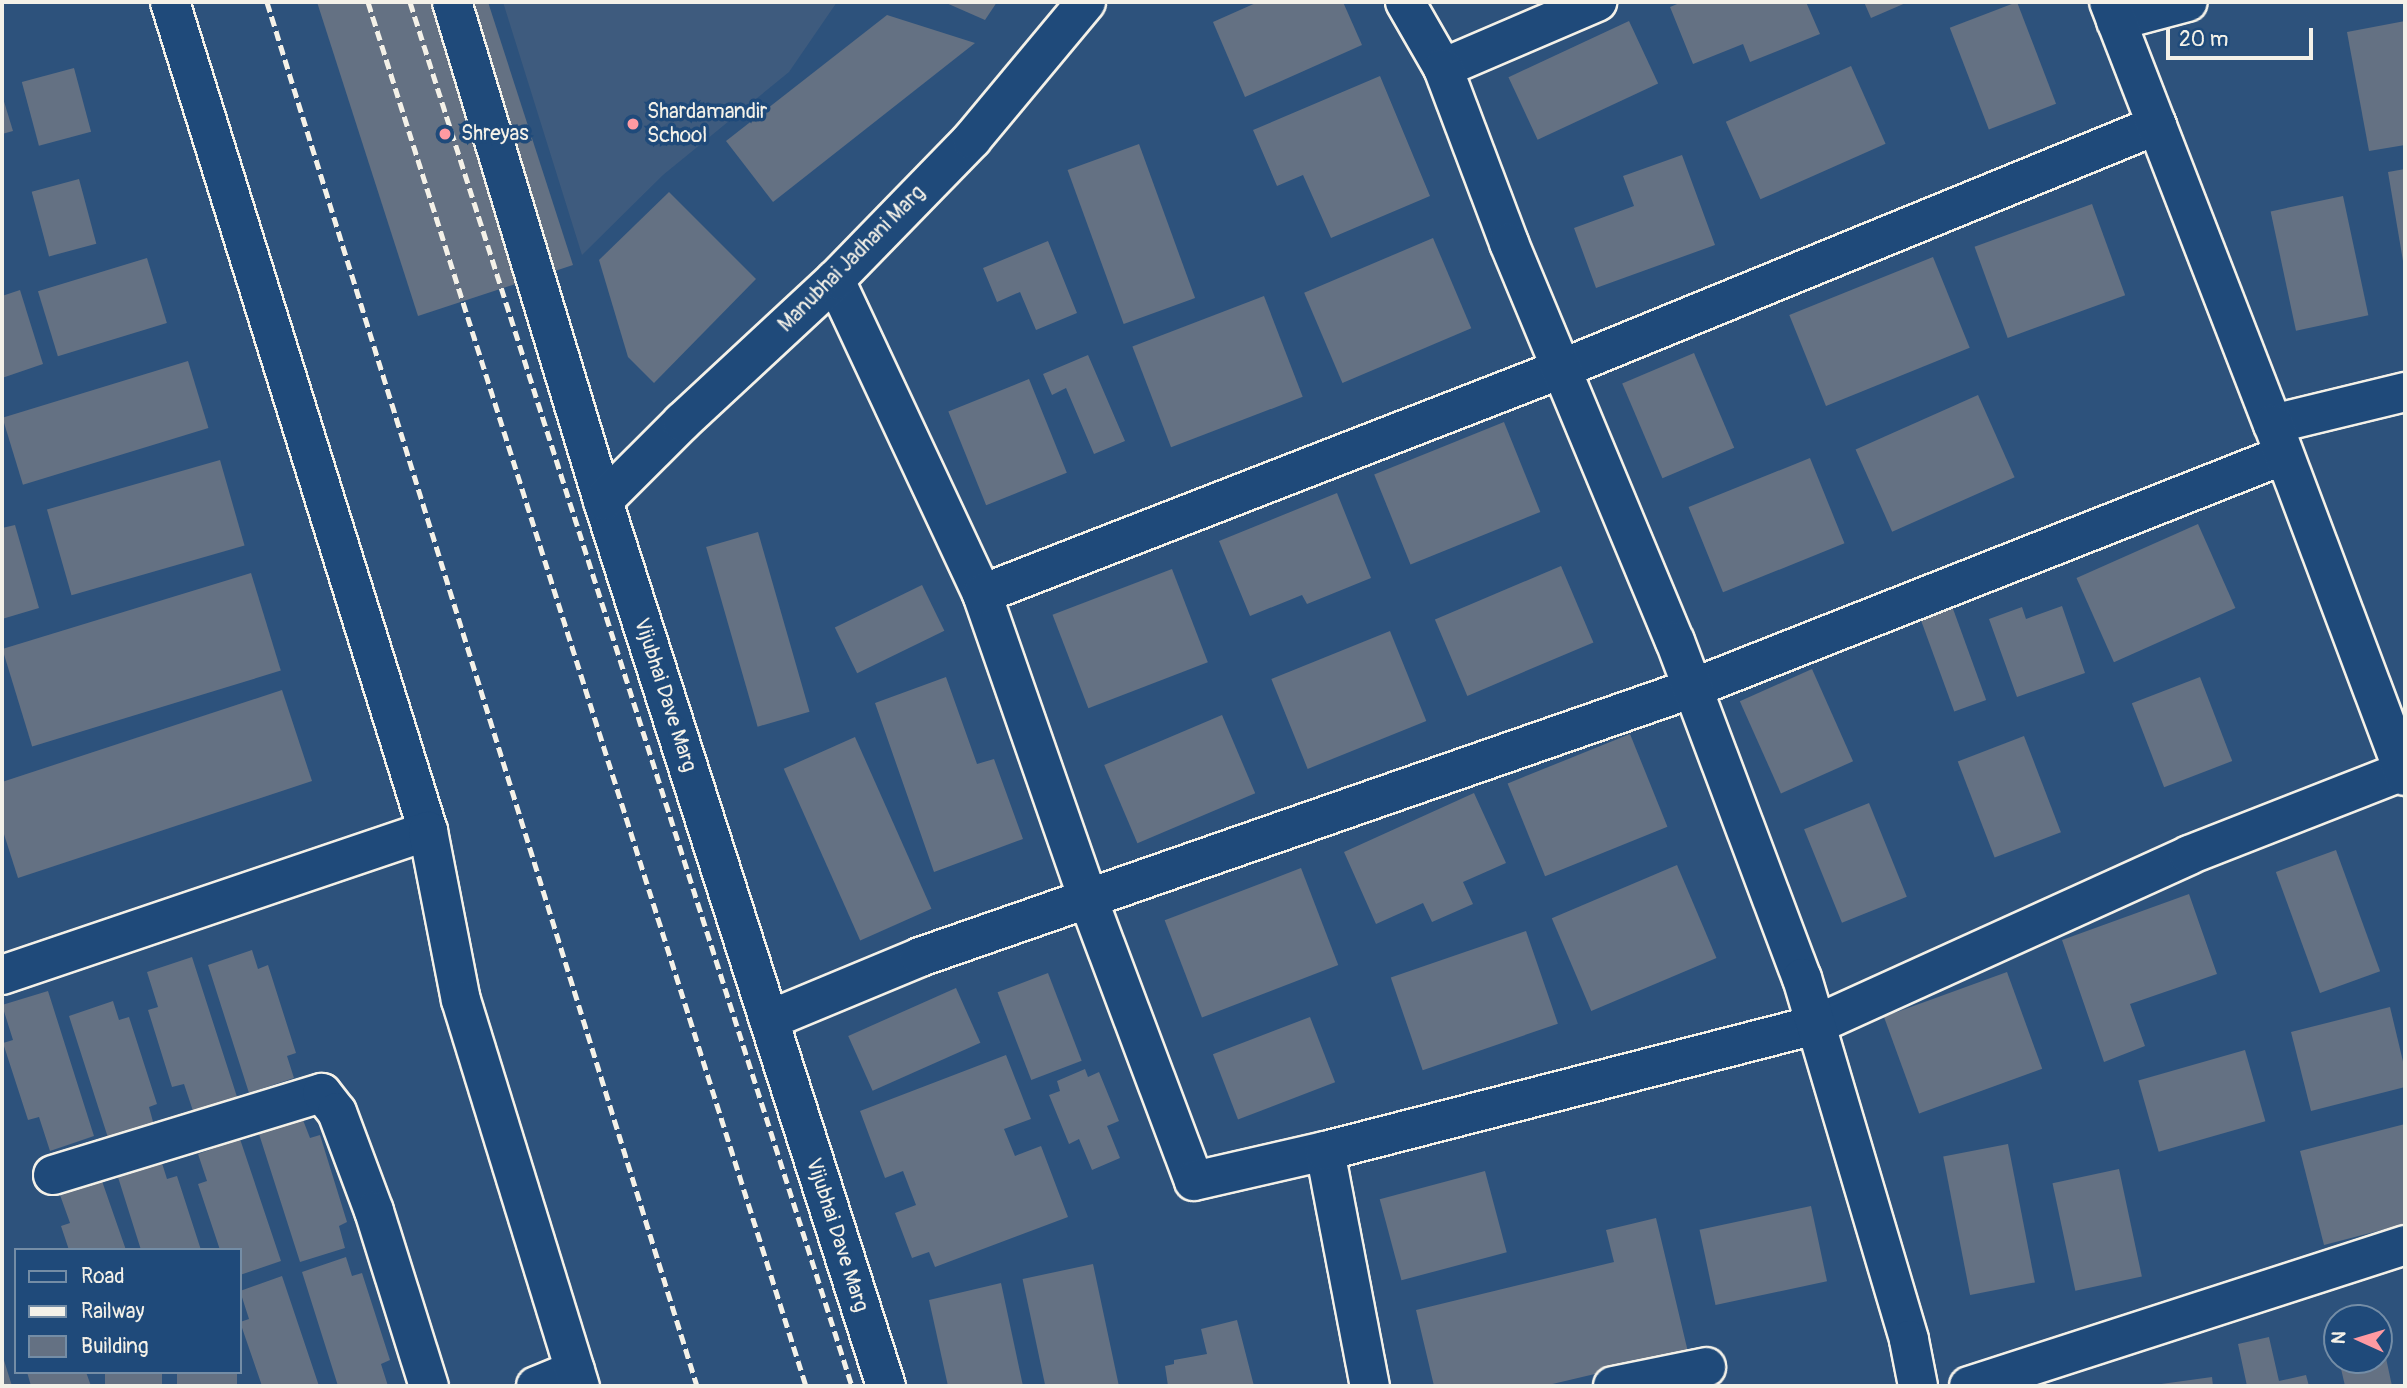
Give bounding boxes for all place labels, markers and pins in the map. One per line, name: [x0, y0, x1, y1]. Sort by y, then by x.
place label: Shardamandir School: [647, 99, 767, 149]
marker: Shardamandir School: [625, 116, 641, 132]
place label: Shreyas: [461, 121, 529, 147]
marker: Shreyas: [435, 124, 455, 144]

